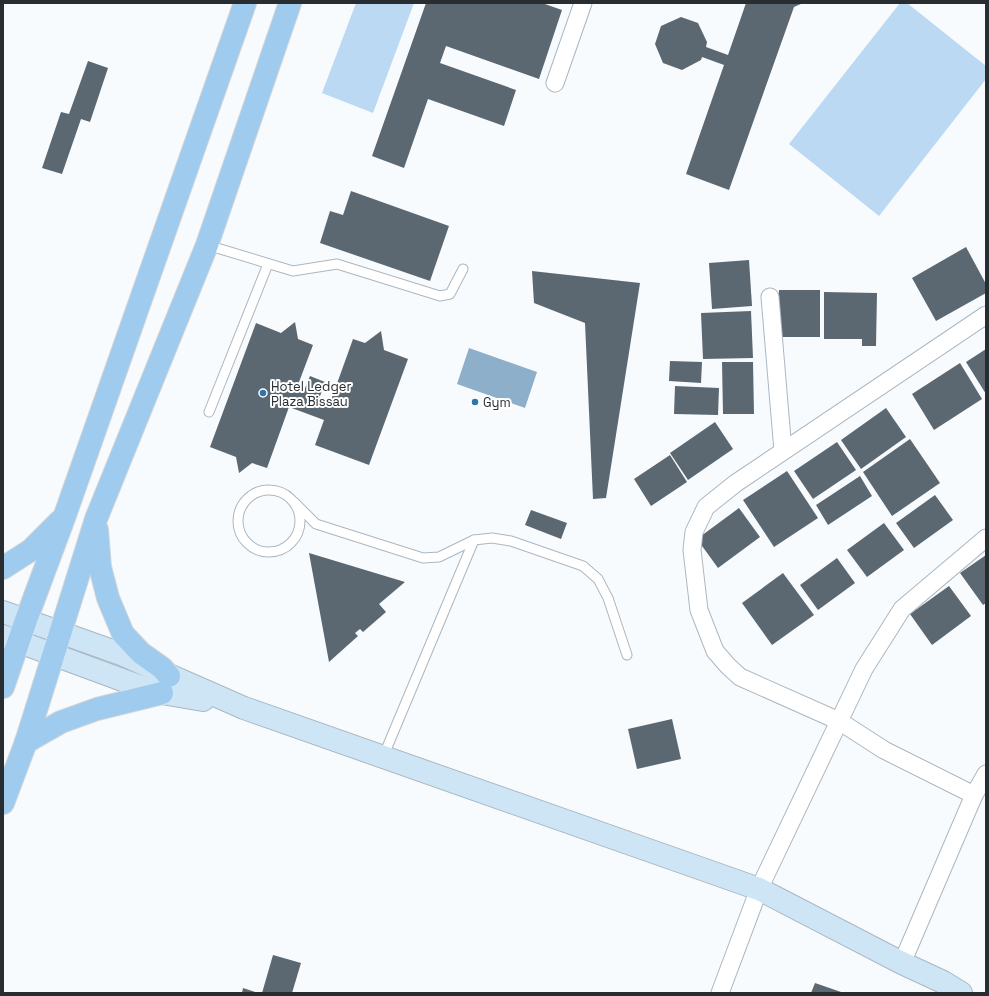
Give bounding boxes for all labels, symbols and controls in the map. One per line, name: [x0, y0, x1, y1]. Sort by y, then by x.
place label: Hotel Ledger Plaza Bissau: [271, 378, 351, 410]
marker: Hotel Ledger Plaza Bissau: [258, 388, 268, 398]
place label: Gym: [483, 394, 511, 411]
marker: Gym: [470, 397, 480, 407]

